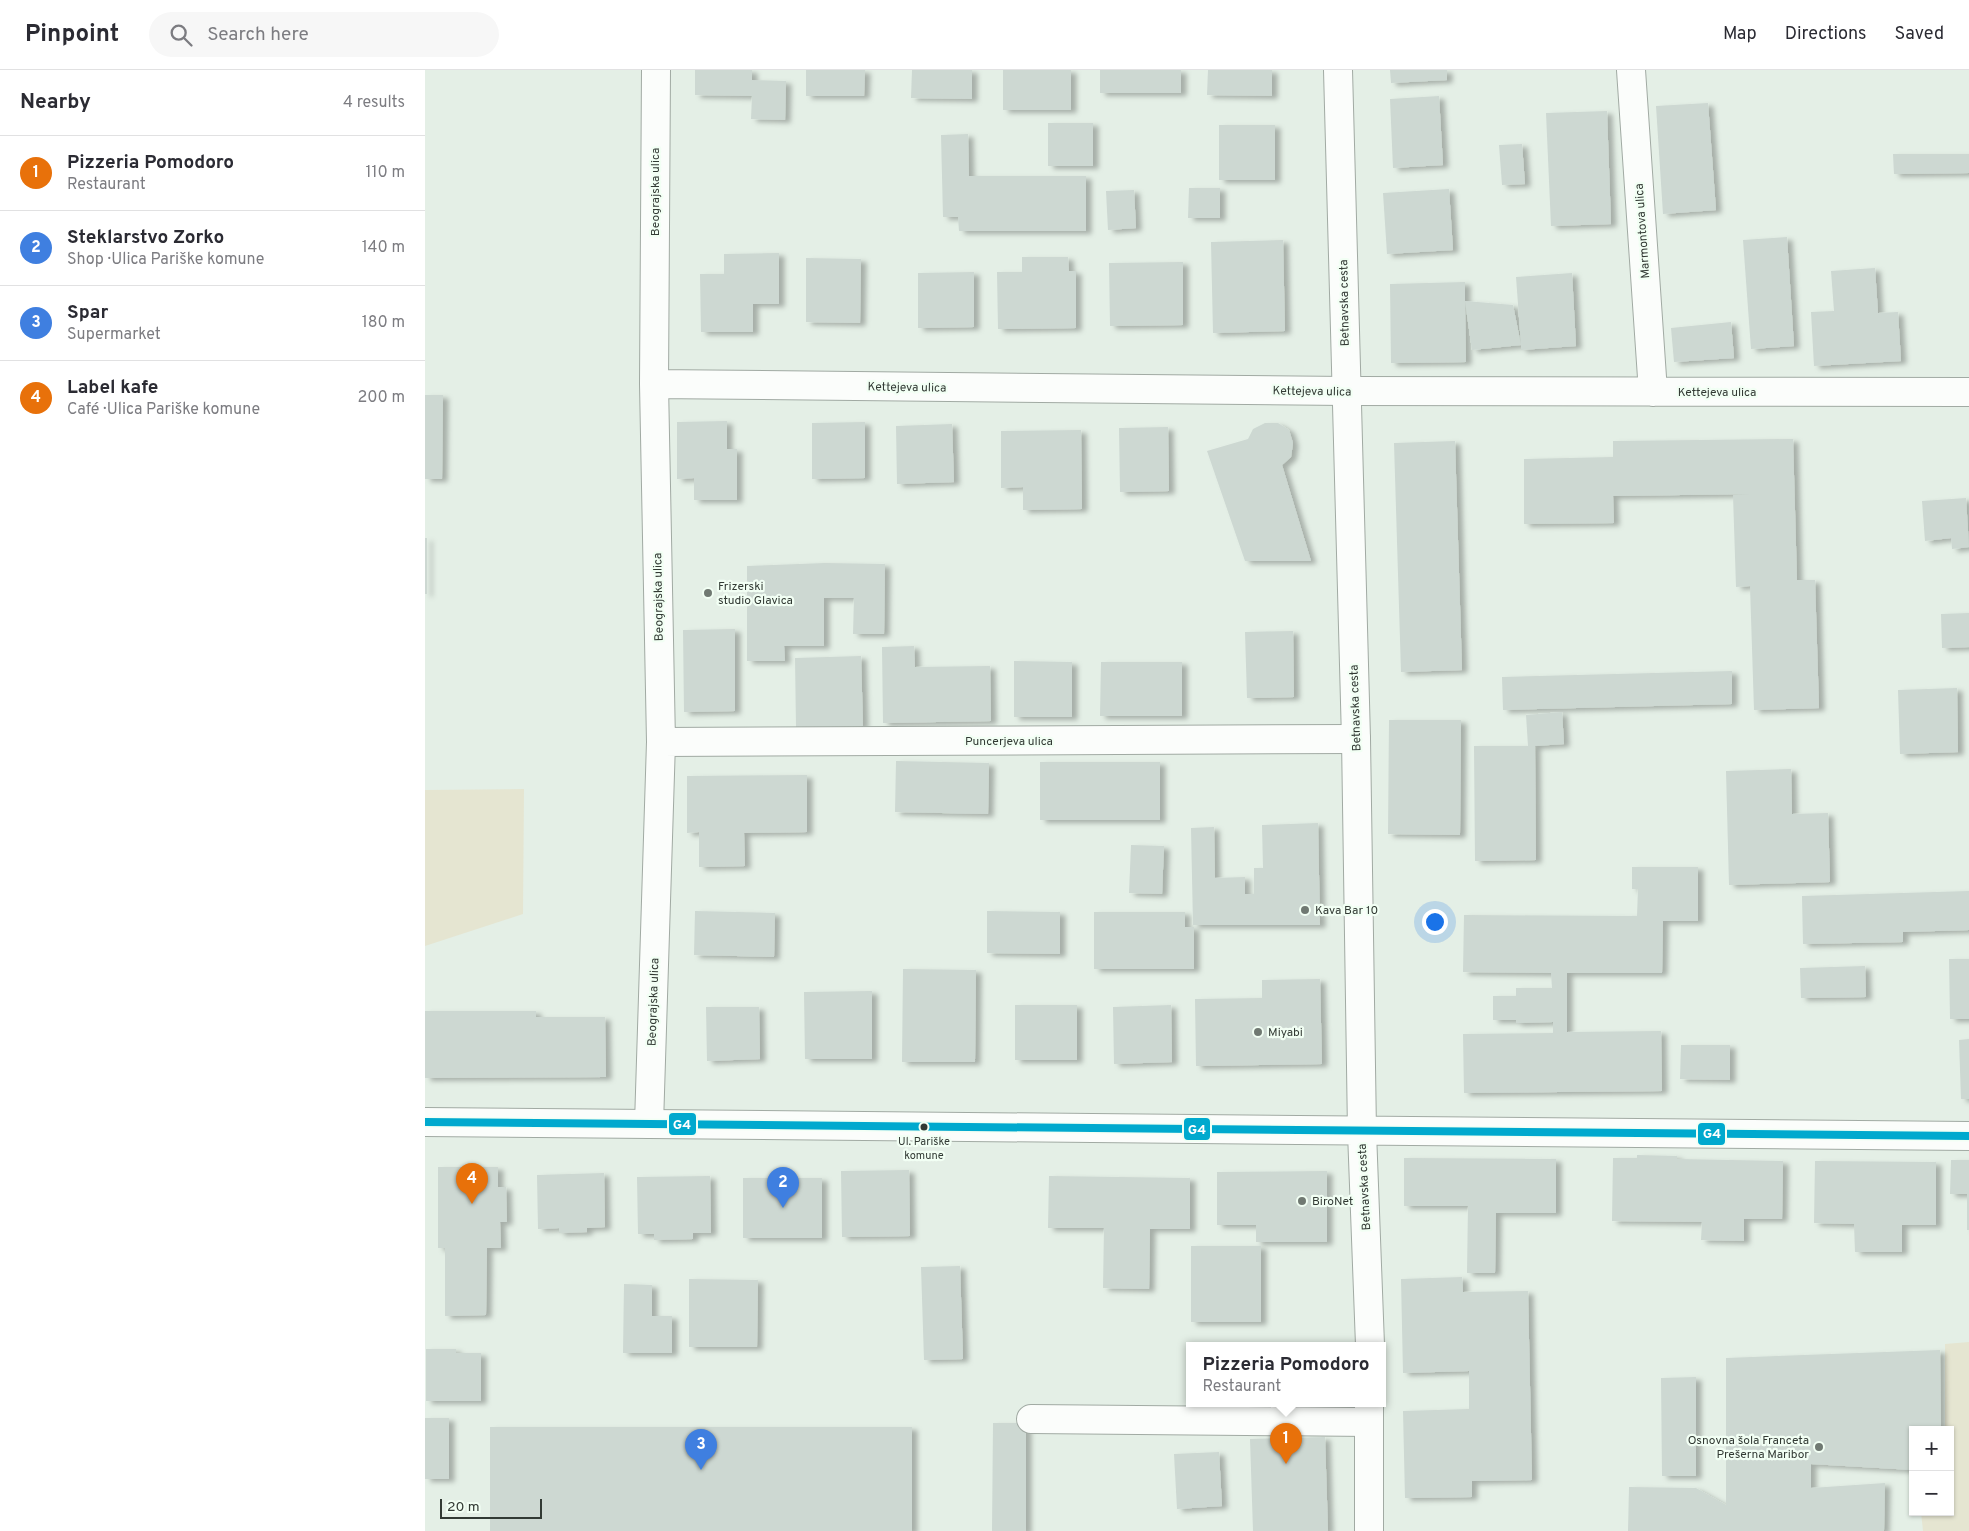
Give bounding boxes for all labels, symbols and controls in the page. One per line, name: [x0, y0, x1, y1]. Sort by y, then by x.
search box: [149, 12, 499, 57]
text: Pinpoint: [25, 20, 119, 50]
icon: search: [167, 21, 195, 49]
text: Search here: [207, 23, 309, 47]
text: Map: [1723, 23, 1757, 46]
text: Directions: [1785, 23, 1867, 46]
text: Saved: [1895, 23, 1944, 46]
text: Nearby: [20, 89, 91, 116]
text: 4 results: [343, 93, 405, 113]
street label: Beograjska ulica: [648, 148, 664, 236]
text: Pizzeria Pomodoro: [67, 151, 234, 175]
text: 1: [33, 163, 39, 183]
text: 110 m: [365, 163, 405, 183]
text: Restaurant: [67, 175, 146, 195]
street label: Marmontova ulica: [1632, 183, 1654, 279]
text: Steklarstvo Zorko: [67, 226, 224, 250]
text: 2: [31, 238, 41, 258]
text: 140 m: [362, 238, 405, 258]
text: Shop · Ulica Pariške komune: [67, 250, 264, 270]
street label: Betnavska cesta: [1336, 259, 1354, 347]
text: Spar: [67, 301, 108, 325]
text: 3: [31, 313, 41, 333]
text: 180 m: [362, 313, 405, 333]
text: Supermarket: [67, 325, 161, 345]
text: Label kafe: [67, 376, 158, 400]
street label: Kettejeva ulica: [868, 379, 946, 397]
street label: Kettejeva ulica: [1273, 383, 1351, 401]
street label: Kettejeva ulica: [1678, 385, 1756, 401]
text: 4: [31, 388, 41, 408]
text: 200 m: [357, 388, 405, 408]
text: Café · Ulica Pariške komune: [67, 400, 260, 420]
street label: Beograjska ulica: [650, 553, 668, 641]
place label: Frizerski studio Glavica: [718, 579, 793, 609]
marker: Frizerski studio Glavica: [702, 587, 714, 599]
street label: Betnavska cesta: [1346, 664, 1366, 752]
street label: Puncerjeva ulica: [965, 734, 1053, 750]
place label: Kava Bar 10: [1315, 903, 1378, 919]
marker: Kava Bar 10: [1299, 904, 1311, 916]
your location: [1422, 909, 1448, 935]
street label: Beograjska ulica: [644, 958, 664, 1047]
place label: Miyabi: [1268, 1025, 1303, 1041]
marker: Miyabi: [1252, 1026, 1264, 1038]
line badge: G4: [668, 1112, 697, 1136]
text: G4: [673, 1117, 691, 1134]
line badge: G4: [1183, 1117, 1211, 1141]
marker: Ul. Pariške komune: [919, 1122, 929, 1132]
text: G4: [1188, 1122, 1206, 1139]
line badge: G4: [1697, 1122, 1726, 1146]
text: G4: [1703, 1126, 1721, 1143]
place label: Ul. Pariške komune: [898, 1135, 950, 1163]
street label: Betnavska cesta: [1355, 1143, 1375, 1231]
pin: 4: [456, 1163, 488, 1204]
pin: 2: [767, 1167, 799, 1208]
place label: BiroNet: [1312, 1194, 1353, 1210]
marker: BiroNet: [1296, 1195, 1308, 1207]
popup: [1186, 1342, 1386, 1407]
text: Pizzeria Pomodoro: [1203, 1353, 1370, 1377]
text: Restaurant: [1203, 1377, 1281, 1397]
pin: 1: [1270, 1423, 1302, 1464]
map controls: [1909, 1426, 1954, 1516]
button: +: [1909, 1426, 1954, 1471]
pin: 3: [685, 1429, 717, 1470]
place label: Osnovna šola Franceta Prešerna Maribor: [1688, 1433, 1809, 1463]
marker: Osnovna šola Franceta Prešerna Maribor: [1813, 1441, 1825, 1453]
button: −: [1909, 1471, 1954, 1516]
scale bar: [440, 1496, 543, 1519]
text: 20 m: [447, 1499, 480, 1516]

